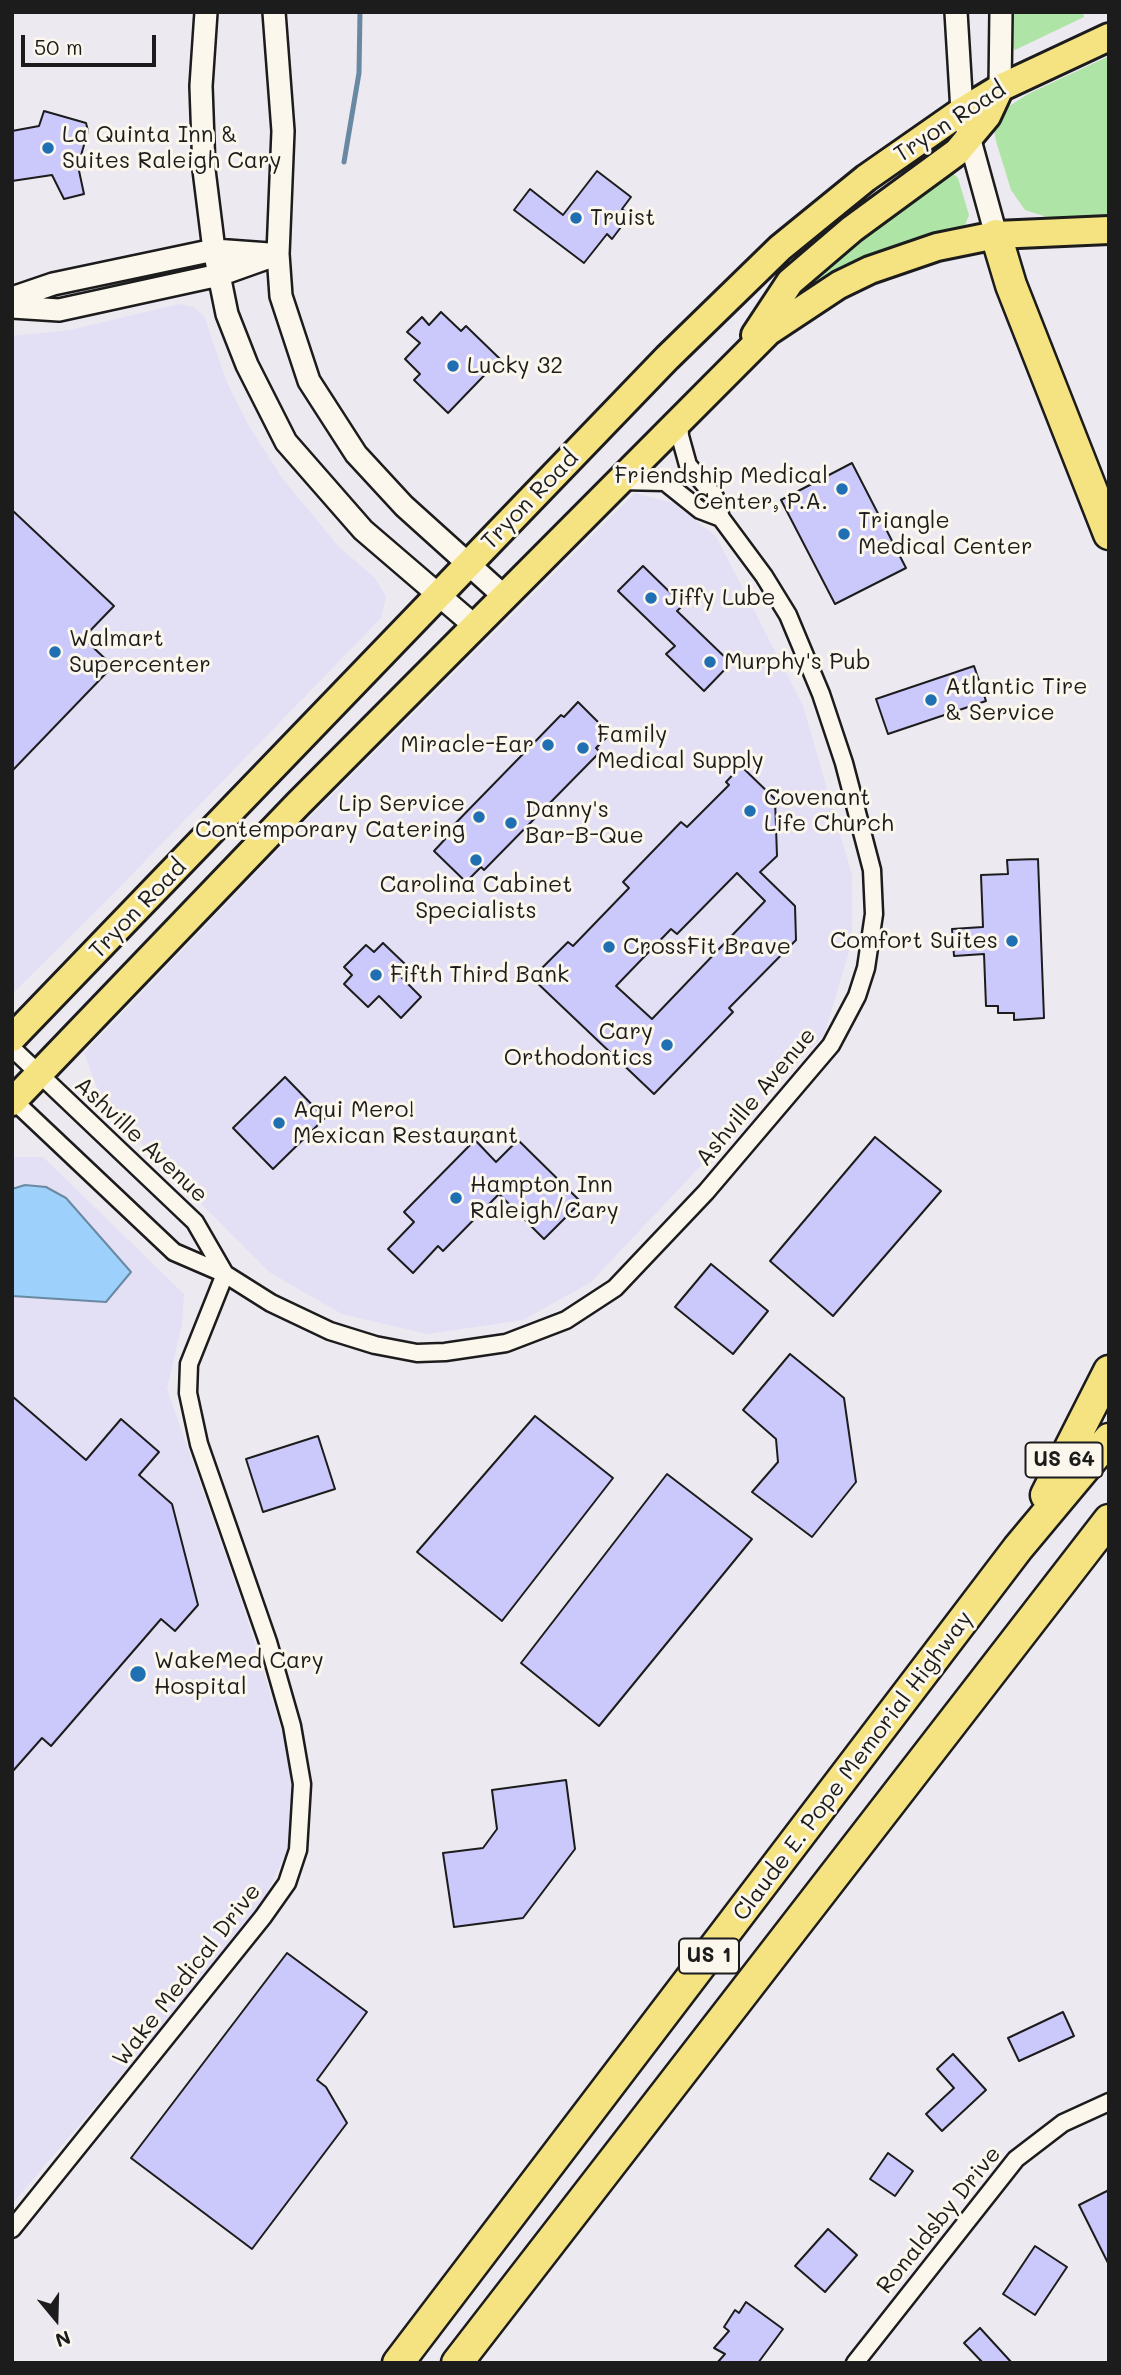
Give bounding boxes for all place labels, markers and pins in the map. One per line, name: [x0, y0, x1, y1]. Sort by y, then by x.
place label: La Quinta Inn & Suites Raleigh Cary: [62, 121, 282, 175]
marker: La Quinta Inn & Suites Raleigh Cary: [40, 140, 56, 156]
place label: Truist: [590, 204, 655, 232]
marker: Truist: [568, 210, 584, 226]
place label: Lucky 32: [467, 352, 563, 380]
marker: Lucky 32: [445, 358, 461, 374]
place label: Friendship Medical Center, P.A.: [614, 462, 828, 516]
marker: Friendship Medical Center, P.A.: [834, 481, 850, 497]
place label: Triangle Medical Center: [858, 507, 1032, 561]
marker: Triangle Medical Center: [836, 526, 852, 542]
place label: Jiffy Lube: [665, 584, 775, 612]
marker: Jiffy Lube: [643, 590, 659, 606]
place label: Walmart Supercenter: [69, 625, 211, 679]
marker: Walmart Supercenter: [47, 644, 63, 660]
place label: Murphy's Pub: [724, 648, 871, 676]
marker: Murphy's Pub: [702, 654, 718, 670]
place label: Atlantic Tire & Service: [945, 673, 1088, 727]
marker: Atlantic Tire & Service: [923, 692, 939, 708]
place label: Family Medical Supply: [597, 721, 764, 775]
place label: Miracle-Ear: [400, 731, 534, 759]
marker: Miracle-Ear: [540, 737, 556, 753]
marker: Family Medical Supply: [575, 740, 591, 756]
place label: Covenant Life Church: [764, 784, 894, 838]
place label: Lip Service Contemporary Catering: [195, 790, 465, 844]
place label: Danny's Bar-B-Que: [525, 796, 644, 850]
marker: Covenant Life Church: [742, 803, 758, 819]
marker: Lip Service Contemporary Catering: [471, 809, 487, 825]
marker: Danny's Bar-B-Que: [503, 815, 519, 831]
marker: Carolina Cabinet Specialists: [468, 852, 484, 868]
place label: Carolina Cabinet Specialists: [380, 871, 572, 925]
place label: Comfort Suites: [830, 927, 998, 955]
place label: CrossFit Brave: [623, 933, 791, 961]
marker: Comfort Suites: [1004, 933, 1020, 949]
marker: CrossFit Brave: [601, 939, 617, 955]
place label: Fifth Third Bank: [390, 961, 569, 989]
marker: Fifth Third Bank: [368, 967, 384, 983]
place label: Cary Orthodontics: [504, 1018, 653, 1072]
marker: Cary Orthodontics: [659, 1037, 675, 1053]
place label: Aqui Mero! Mexican Restaurant: [293, 1096, 518, 1150]
marker: Aqui Mero! Mexican Restaurant: [271, 1115, 287, 1131]
place label: Hampton Inn Raleigh/Cary: [470, 1171, 619, 1225]
marker: Hampton Inn Raleigh/Cary: [448, 1190, 464, 1206]
place label: WakeMed Cary Hospital: [154, 1647, 324, 1701]
marker: WakeMed Cary Hospital: [128, 1664, 148, 1684]

